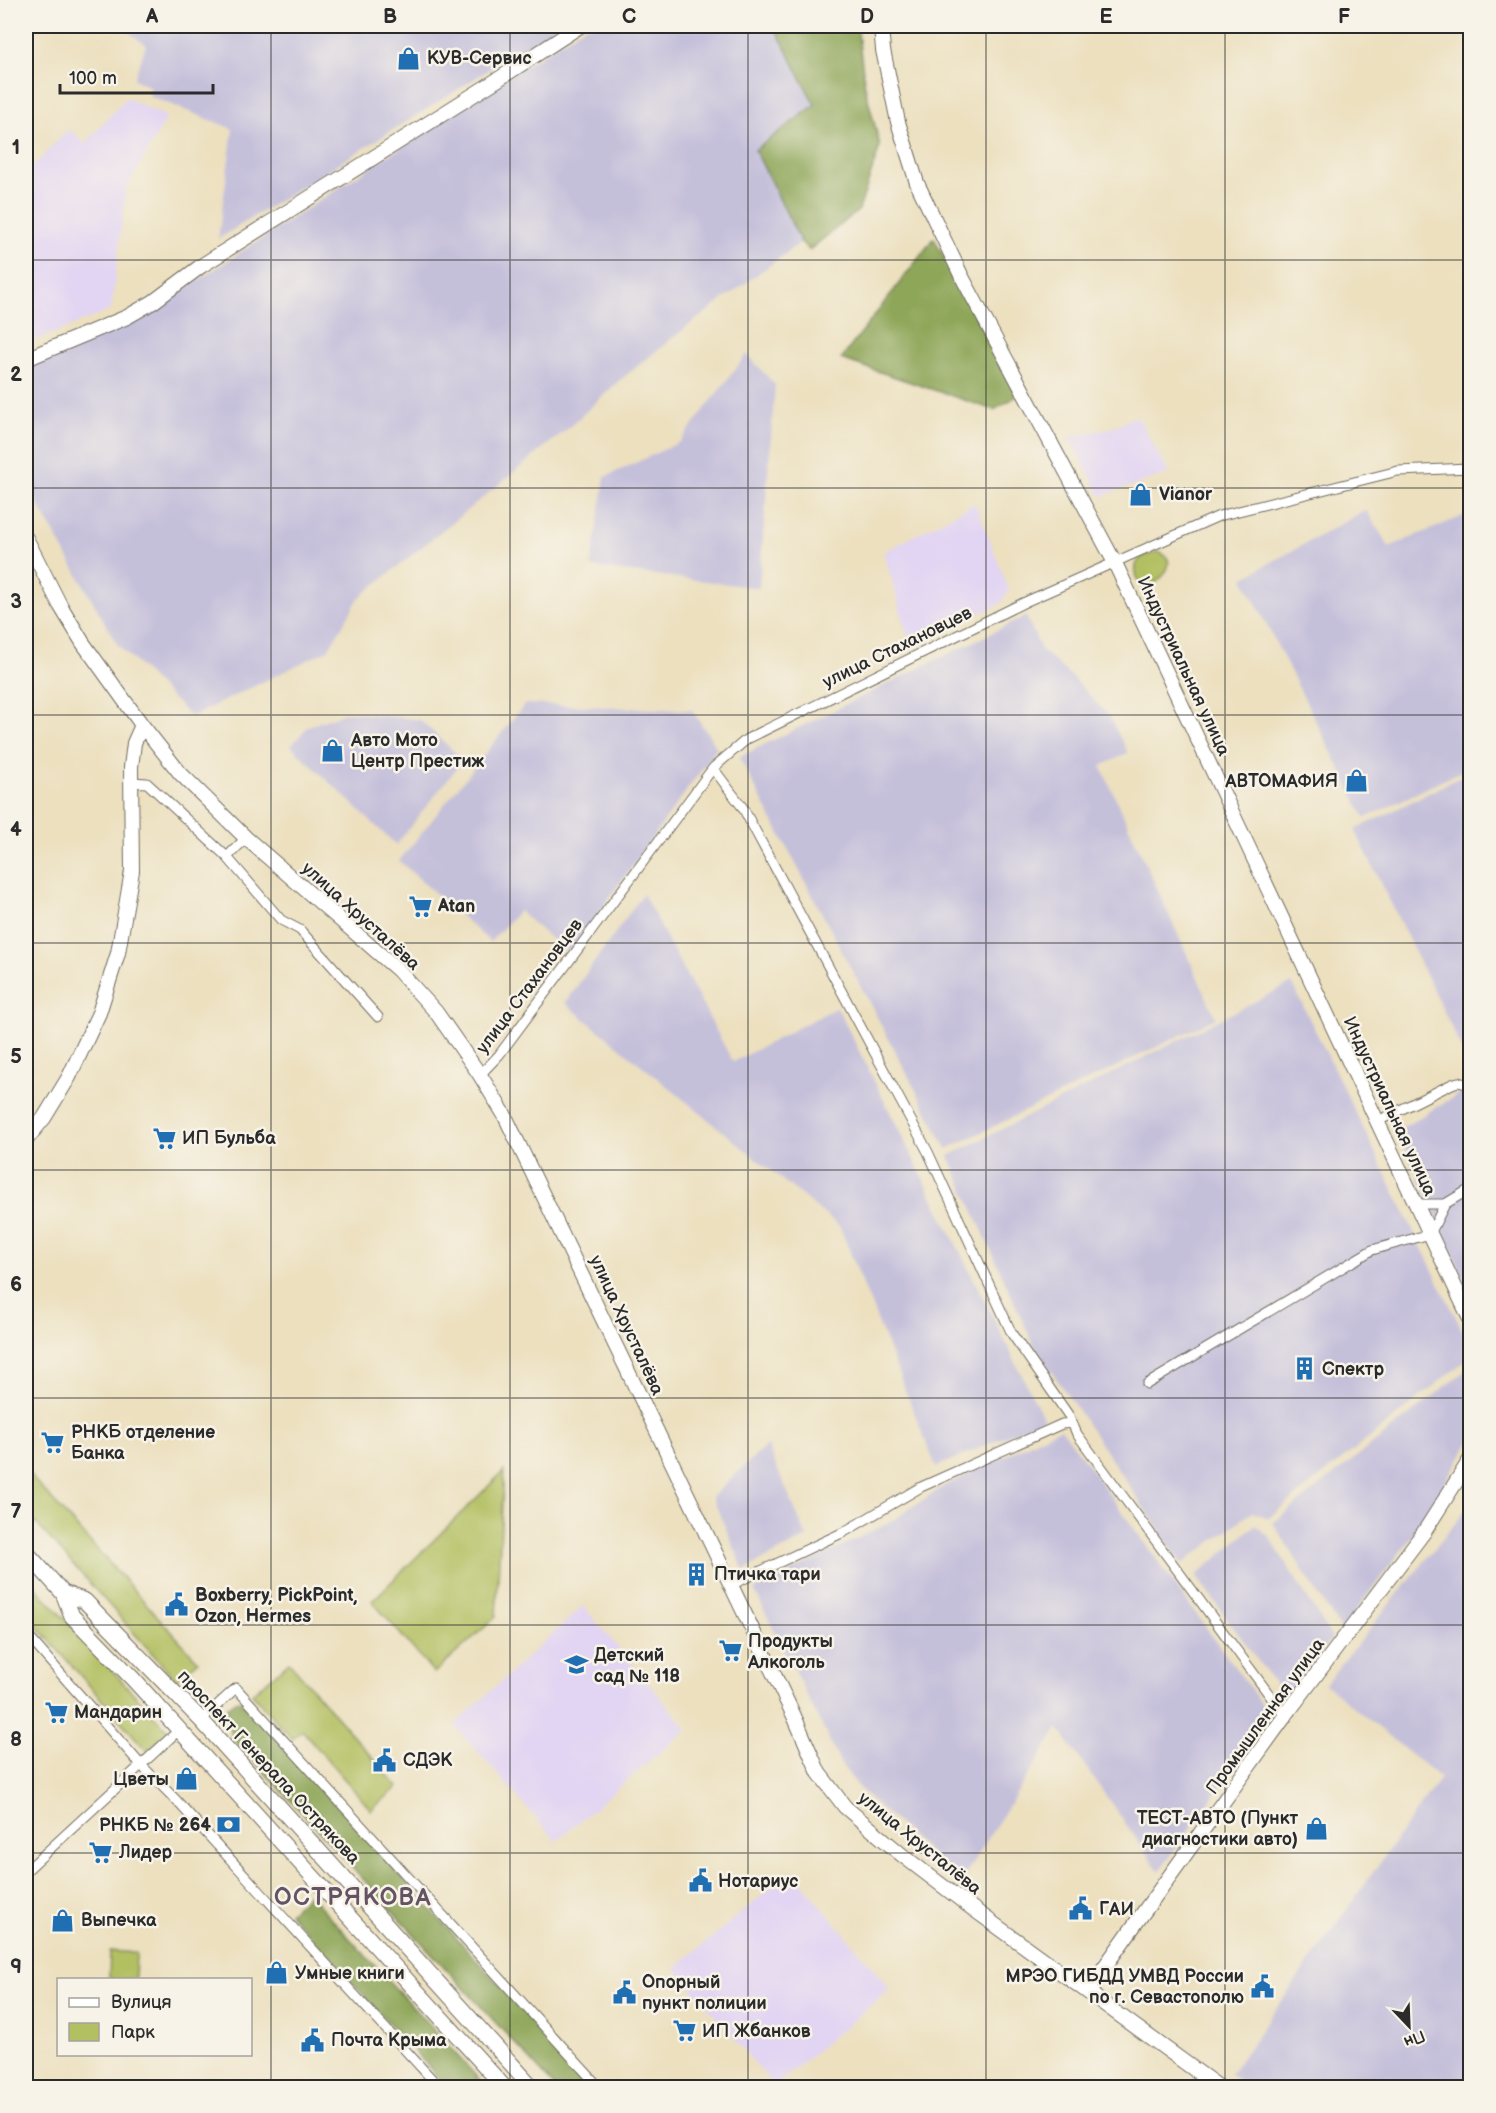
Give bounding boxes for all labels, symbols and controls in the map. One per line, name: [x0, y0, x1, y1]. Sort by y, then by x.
text: A: [145, 5, 159, 29]
text: B: [383, 5, 397, 29]
text: C: [622, 5, 636, 29]
text: D: [860, 5, 874, 29]
text: E: [1100, 5, 1113, 29]
text: F: [1338, 5, 1350, 29]
shop icon: КУВ-Сервис: [396, 45, 422, 71]
place label: КУВ-Сервис: [427, 48, 532, 69]
scale bar: [60, 57, 213, 95]
text: 100 m: [69, 68, 117, 89]
text: 1: [12, 136, 20, 160]
text: 2: [10, 363, 22, 387]
shop icon: Vianor: [1128, 481, 1154, 507]
place label: Vianor: [1159, 484, 1213, 505]
street label: Индустриальная улица: [1133, 573, 1235, 760]
text: 3: [10, 590, 22, 614]
street label: улица Стахановцев: [819, 602, 976, 693]
place label: Авто Мото Центр Престиж: [350, 730, 485, 772]
shop icon: Авто Мото Центр Престиж: [320, 737, 346, 763]
shop icon: АВТОМАФИЯ: [1343, 768, 1369, 794]
place label: АВТОМАФИЯ: [1224, 771, 1338, 792]
text: 4: [10, 818, 22, 842]
street label: улица Хрусталёва: [297, 858, 424, 975]
supermarket icon: Atan: [407, 893, 433, 919]
place label: Atan: [437, 896, 475, 917]
street label: улица Стахановцев: [472, 914, 587, 1058]
street label: Индустриальная улица: [1339, 1013, 1441, 1200]
text: 5: [10, 1045, 22, 1069]
supermarket icon: ИП Бульба: [151, 1125, 177, 1151]
place label: ИП Бульба: [182, 1128, 276, 1149]
street label: улица Хрусталёва: [585, 1252, 668, 1399]
text: 6: [10, 1273, 22, 1297]
building icon: Спектр: [1291, 1356, 1317, 1382]
place label: Спектр: [1322, 1359, 1384, 1380]
place label: РНКБ отделение Банка: [71, 1422, 215, 1464]
supermarket icon: РНКБ отделение Банка: [40, 1429, 66, 1455]
text: 7: [10, 1500, 22, 1524]
building icon: Птичка тари: [683, 1561, 709, 1587]
place label: Птичка тари: [714, 1564, 821, 1585]
place label: Boxberry, PickPoint, Ozon, Hermes: [195, 1585, 357, 1627]
public building icon: Boxberry, PickPoint, Ozon, Hermes: [164, 1592, 190, 1618]
place label: Продукты Алкоголь: [747, 1631, 833, 1673]
street label: Промышленная улица: [1202, 1634, 1329, 1798]
supermarket icon: Продукты Алкоголь: [717, 1638, 743, 1664]
place label: Детский сад № 118: [594, 1645, 680, 1687]
school or university icon: Детский сад № 118: [563, 1652, 589, 1678]
street label: проспект Генерала Острякова: [173, 1666, 364, 1869]
supermarket icon: Мандарин: [43, 1699, 69, 1725]
place label: Мандарин: [74, 1702, 162, 1723]
text: 8: [10, 1728, 22, 1752]
public building icon: СДЭК: [372, 1747, 398, 1773]
place label: СДЭК: [403, 1750, 453, 1771]
shop icon: Цветы: [174, 1766, 200, 1792]
place label: Цветы: [113, 1769, 169, 1790]
street label: улица Хрусталёва: [854, 1788, 986, 1899]
place label: ТЕСТ-АВТО (Пункт диагностики авто): [1137, 1808, 1298, 1850]
bank icon: РНКБ № 264: [216, 1812, 242, 1838]
place label: РНКБ № 264: [99, 1815, 211, 1836]
shop icon: ТЕСТ-АВТО (Пункт диагностики авто): [1303, 1815, 1329, 1841]
supermarket icon: Лидер: [88, 1839, 114, 1865]
place label: Лидер: [118, 1842, 173, 1863]
public building icon: Нотариус: [687, 1868, 713, 1894]
place label: Нотариус: [718, 1871, 798, 1892]
district label: ОСТРЯКОВА: [274, 1883, 432, 1912]
public building icon: ГАИ: [1068, 1896, 1094, 1922]
place label: ГАИ: [1099, 1899, 1134, 1920]
shop icon: Выпечка: [50, 1907, 76, 1933]
place label: Выпечка: [81, 1910, 157, 1931]
text: 9: [10, 1955, 22, 1979]
shop icon: Умные книги: [264, 1960, 290, 1986]
place label: Умные книги: [295, 1963, 405, 1984]
place label: МРЭО ГИБДД УМВД России по г. Севастополю: [1006, 1966, 1244, 2008]
place label: Опорный пункт полиции: [642, 1972, 767, 2014]
public building icon: МРЭО ГИБДД УМВД России по г. Севастополю: [1249, 1973, 1275, 1999]
legend: [57, 1978, 252, 2056]
public building icon: Опорный пункт полиции: [611, 1979, 637, 2005]
text: Вулиця: [111, 1992, 172, 2013]
north arrow: [1379, 1996, 1439, 2056]
supermarket icon: ИП Жбанков: [671, 2018, 697, 2044]
place label: ИП Жбанков: [702, 2021, 811, 2042]
text: Парк: [111, 2022, 155, 2043]
text: Пн: [1401, 2026, 1428, 2051]
public building icon: Почта Крыма: [300, 2027, 326, 2053]
place label: Почта Крыма: [331, 2030, 447, 2051]

